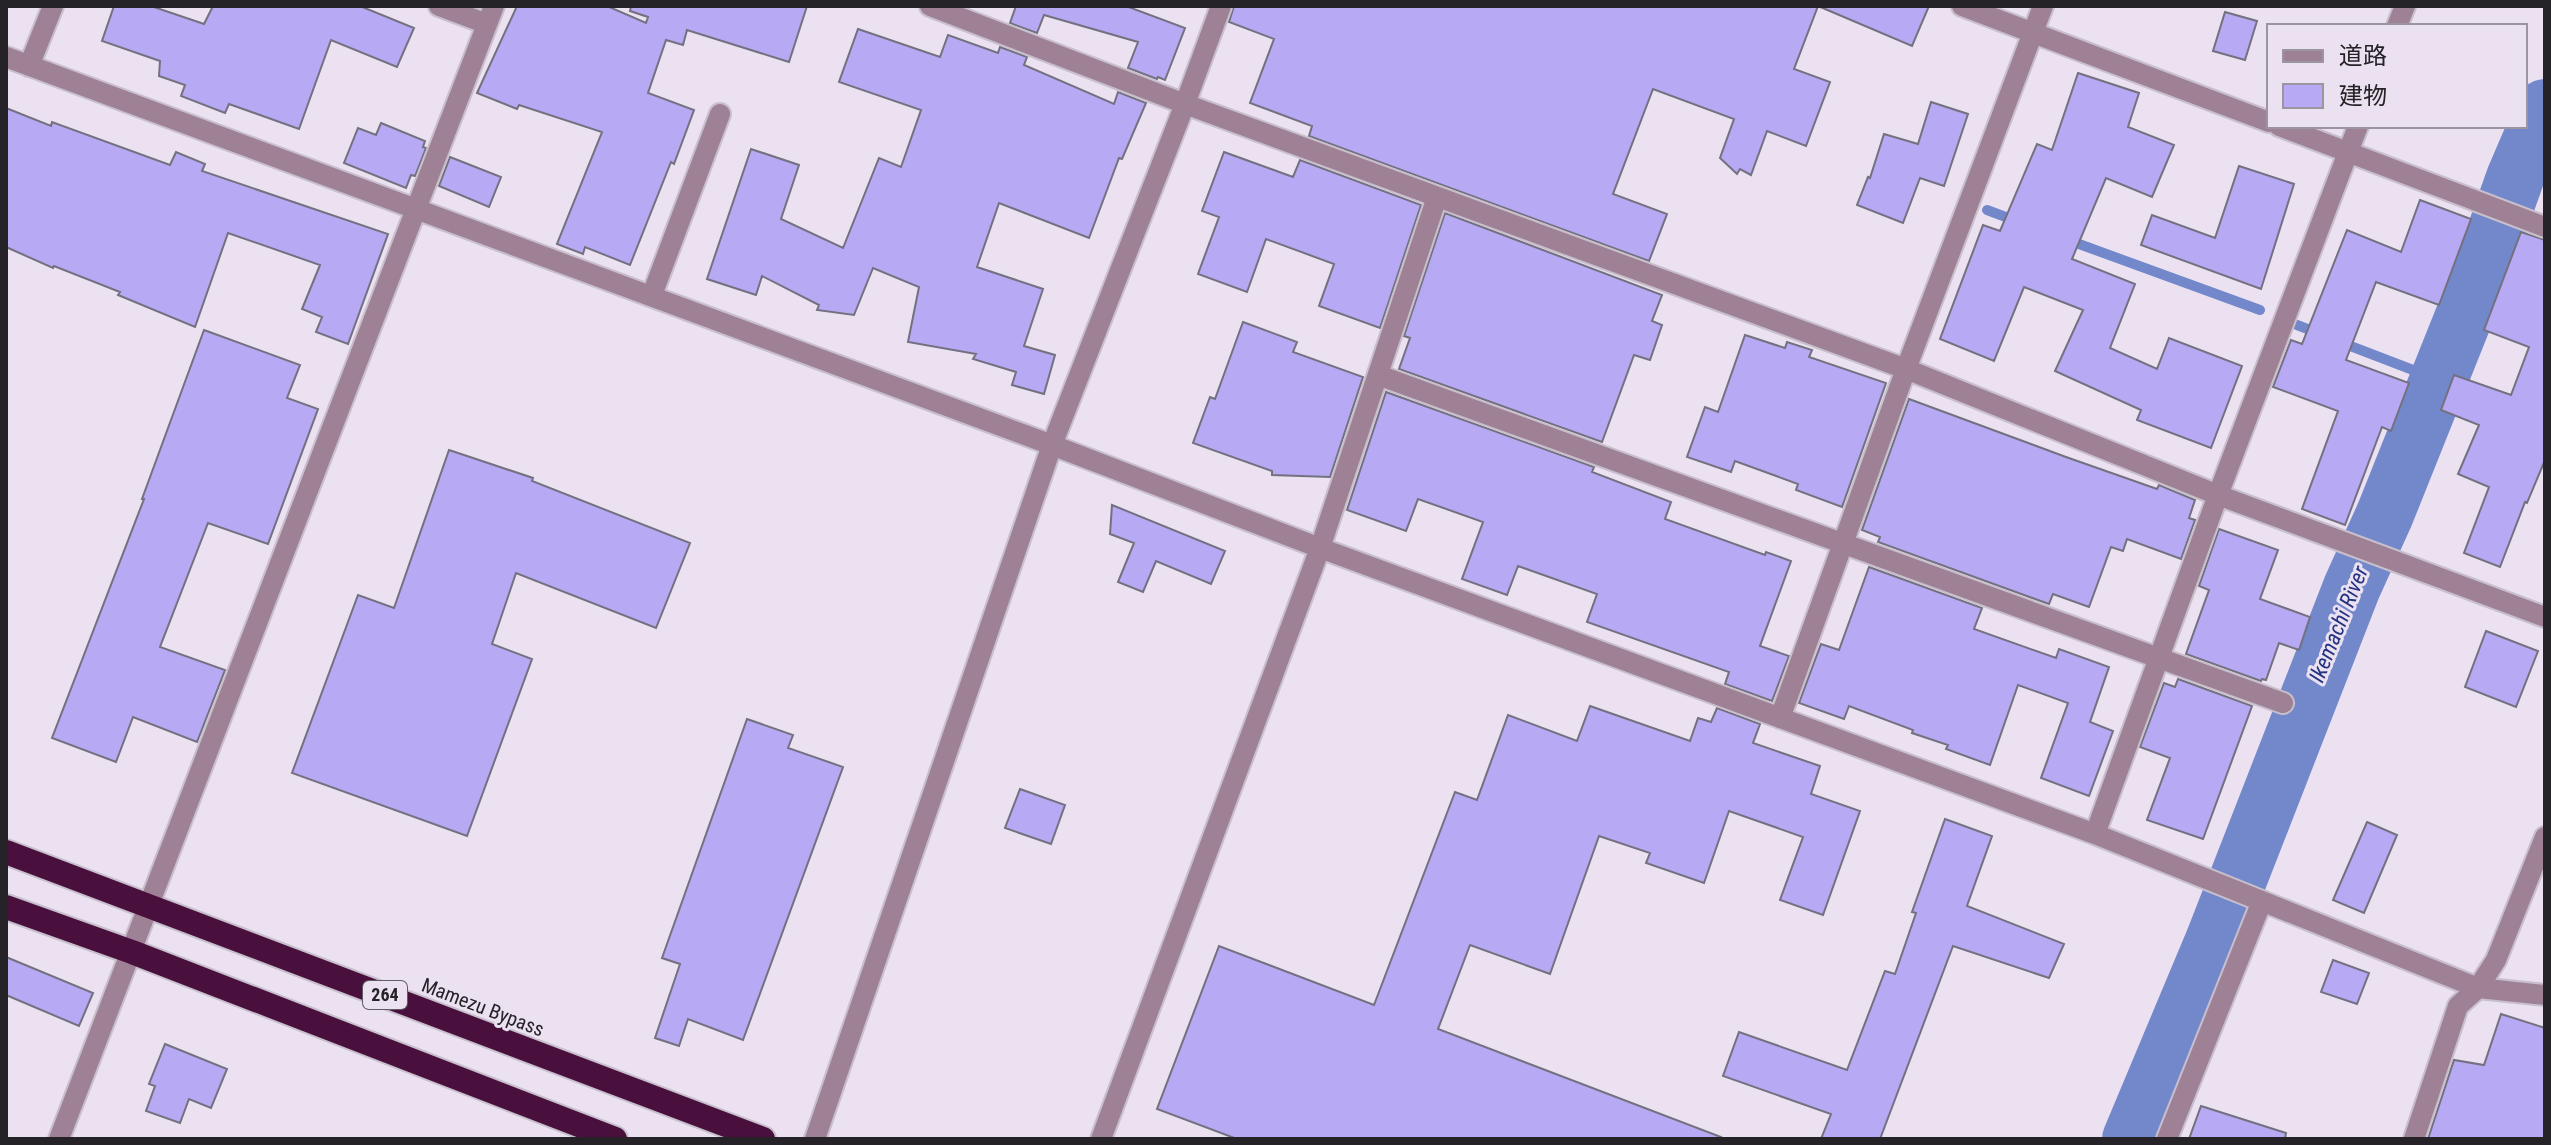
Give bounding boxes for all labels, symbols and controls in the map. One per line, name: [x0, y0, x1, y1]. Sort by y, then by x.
legend: [2267, 24, 2527, 128]
text: 道路: [2339, 42, 2387, 70]
text: 建物: [2339, 82, 2387, 110]
water label: Ikemachi River: [2304, 562, 2373, 686]
street label: Mamezu Bypass: [418, 973, 548, 1041]
road number: 264: [363, 981, 407, 1009]

